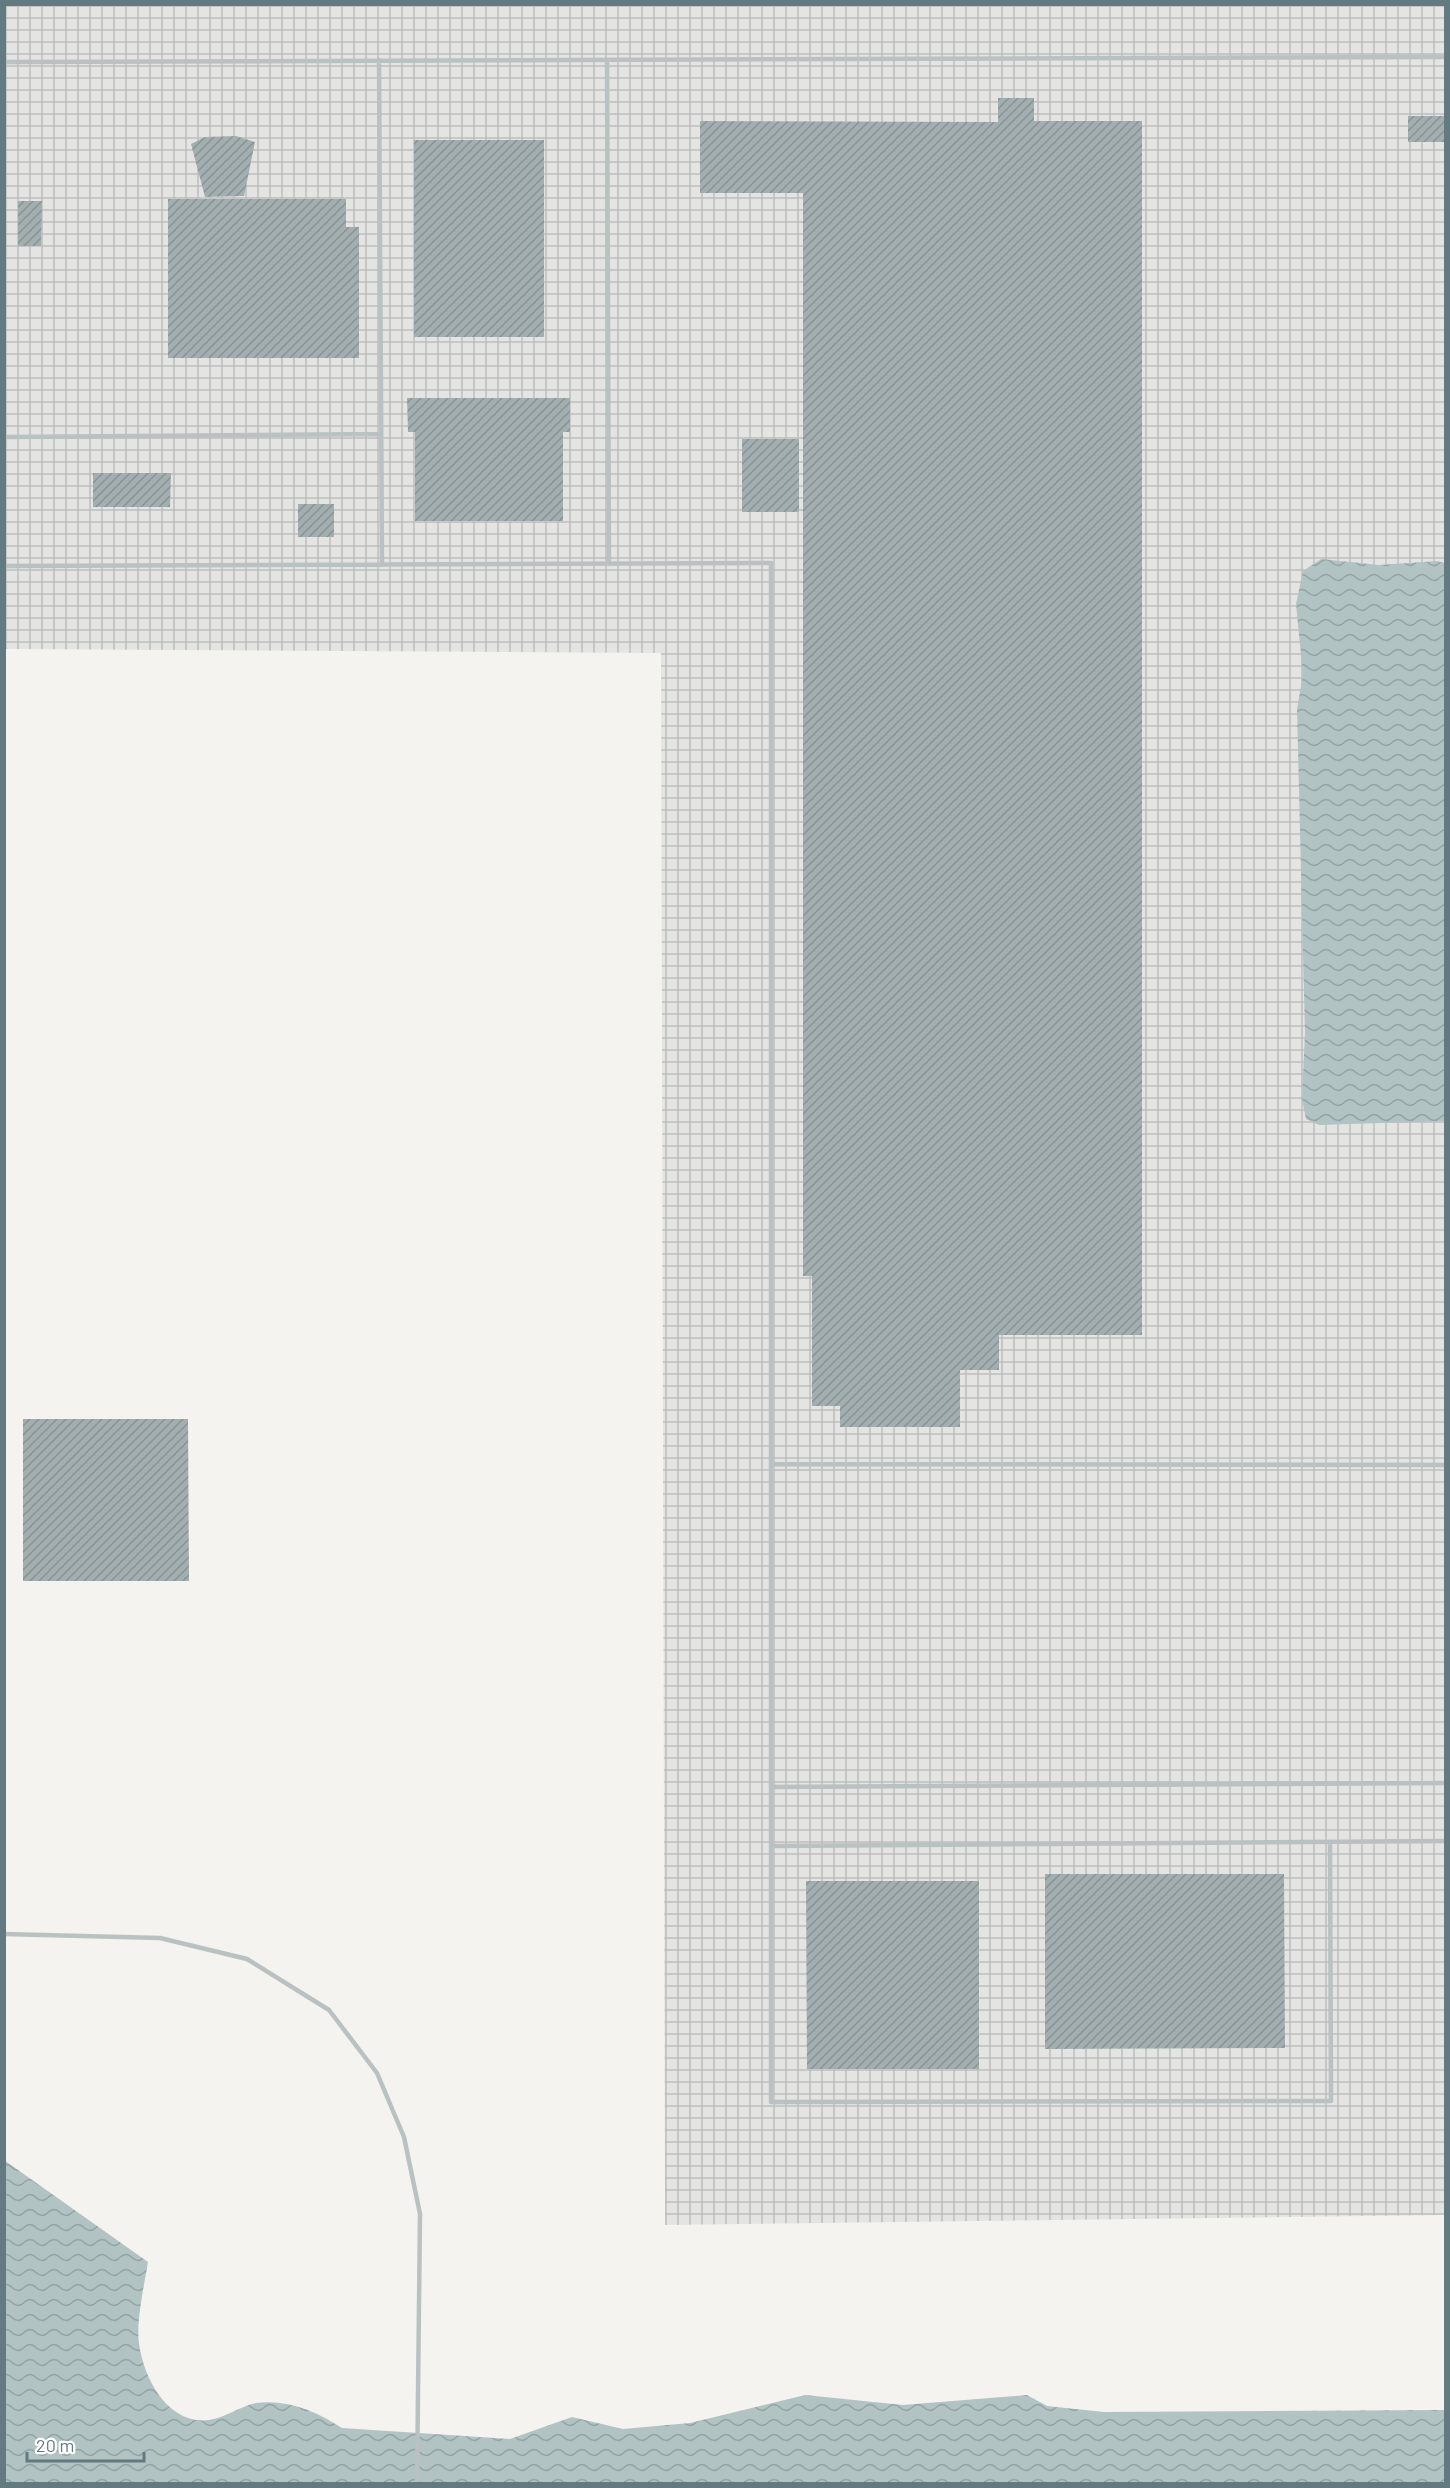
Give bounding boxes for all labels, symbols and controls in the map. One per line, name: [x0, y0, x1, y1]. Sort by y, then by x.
scale bar: [27, 2425, 144, 2463]
text: 20 m: [36, 2434, 74, 2456]

